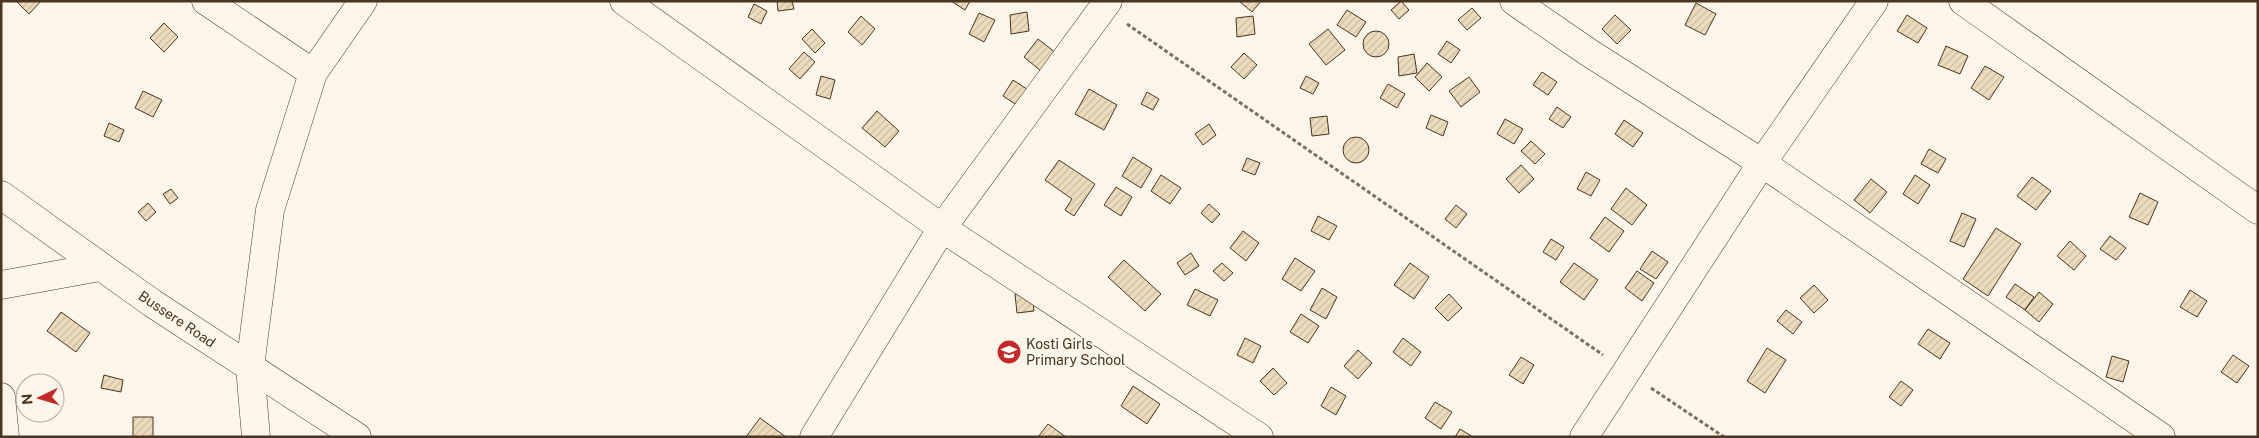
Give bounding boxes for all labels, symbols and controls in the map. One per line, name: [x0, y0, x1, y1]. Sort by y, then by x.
street label: Bussere Road: [135, 287, 219, 351]
place label: Kosti Girls Primary School: [1026, 336, 1125, 368]
school or university icon: Kosti Girls Primary School: [996, 339, 1022, 365]
north arrow: [15, 373, 65, 423]
text: N: [19, 393, 35, 405]

